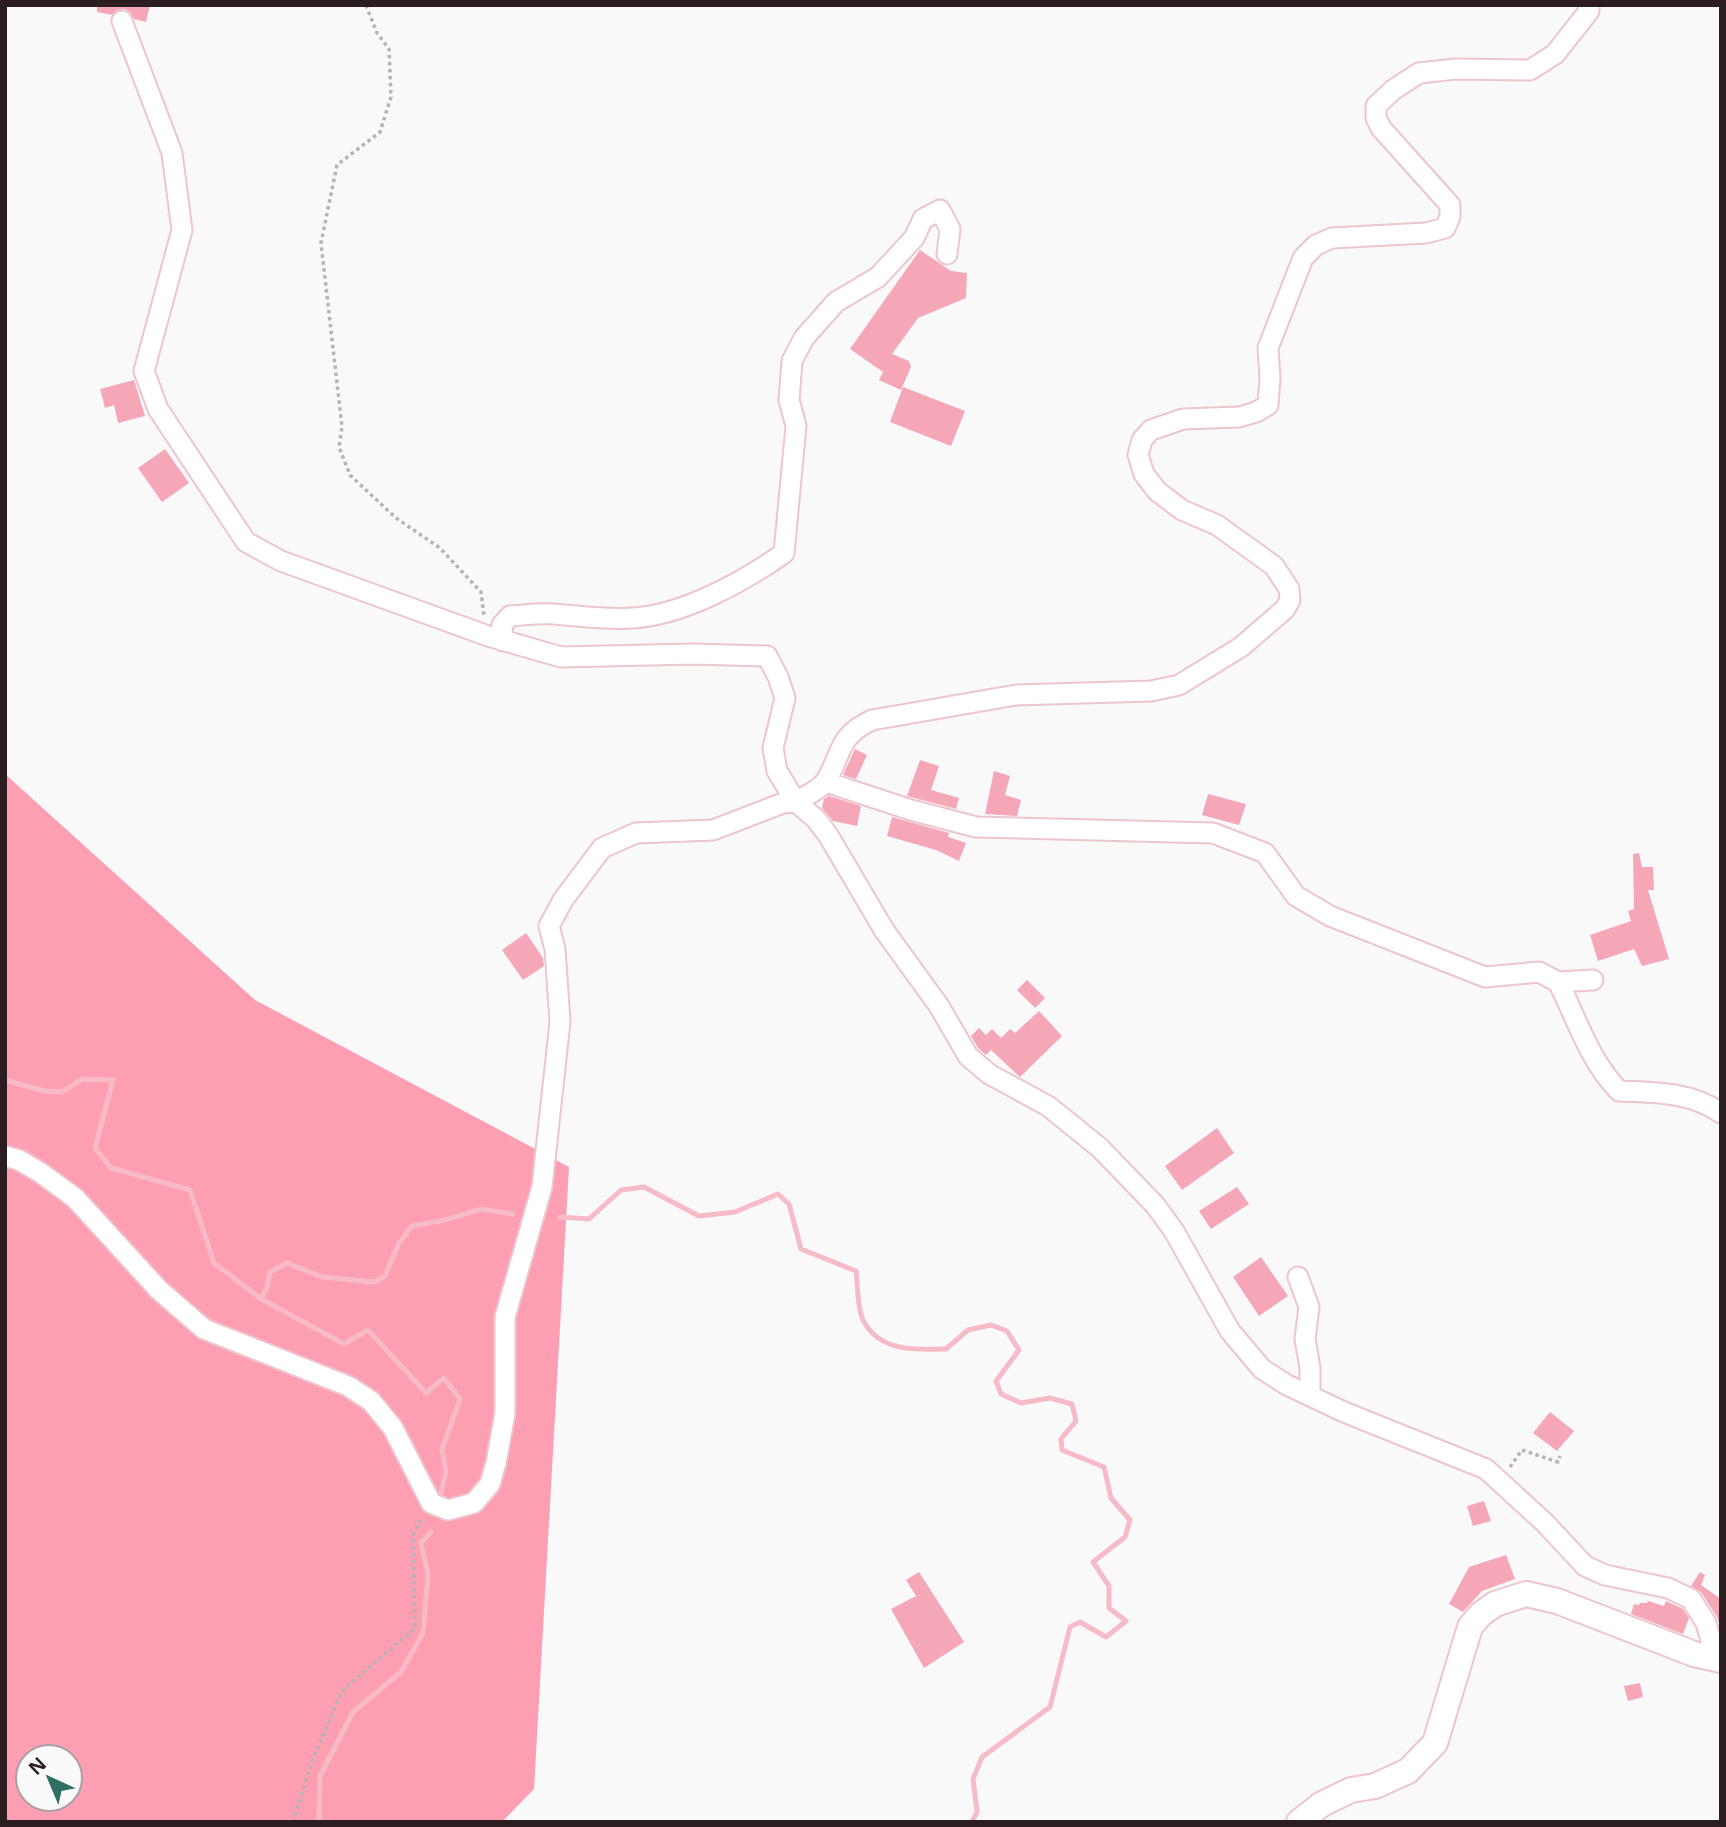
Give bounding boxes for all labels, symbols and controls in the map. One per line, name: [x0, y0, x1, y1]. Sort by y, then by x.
north arrow: [14, 1743, 84, 1813]
text: N: [23, 1751, 52, 1780]

